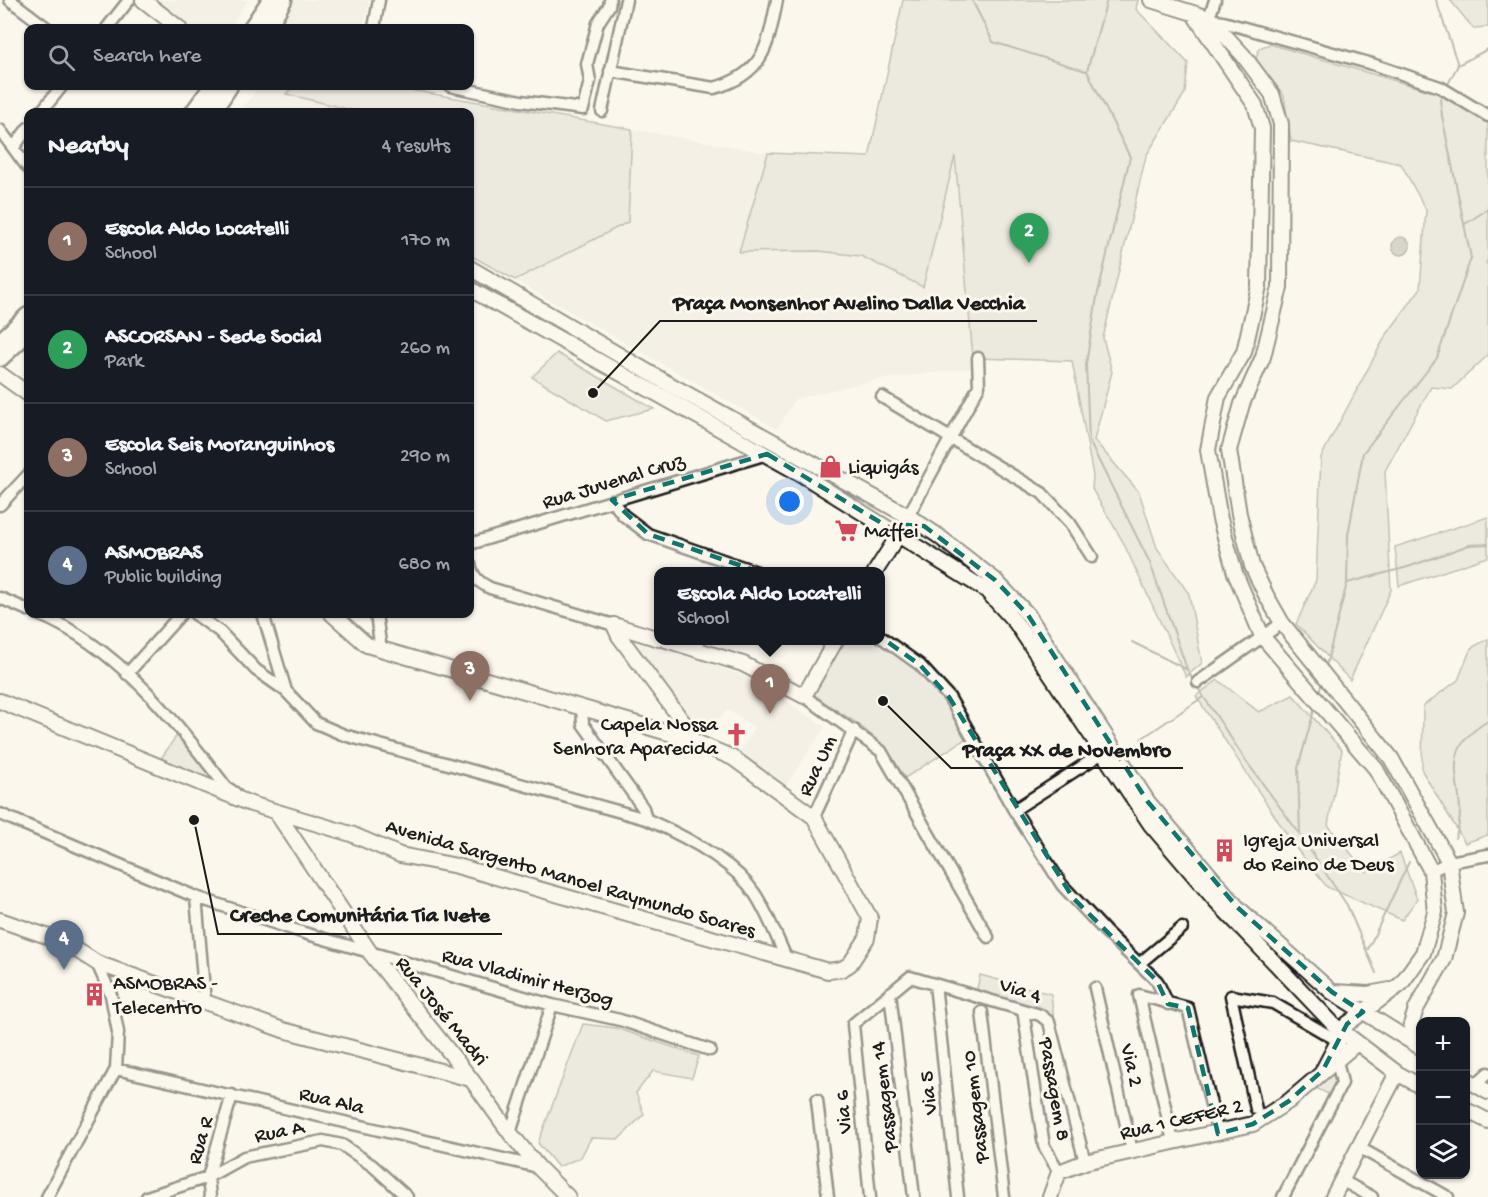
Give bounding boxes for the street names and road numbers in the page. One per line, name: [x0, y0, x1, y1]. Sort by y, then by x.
street label: Rua Juvenal Cruz: [540, 450, 689, 517]
street label: Rua Um: [794, 732, 844, 801]
street label: Avenida Sargento Manoel Raymundo Soares: [382, 815, 759, 946]
street label: Rua Vladimir Herzog: [439, 944, 616, 1014]
street label: Rua José Madri: [389, 952, 492, 1072]
street label: Via 4: [995, 974, 1044, 1011]
street label: Passagem 8: [1031, 1035, 1074, 1143]
street label: Passagem 14: [867, 1040, 906, 1154]
street label: Via 2: [1112, 1041, 1147, 1090]
street label: Passagem 10: [958, 1049, 997, 1165]
street label: Via 5: [916, 1069, 945, 1117]
street label: Rua Ala: [296, 1083, 368, 1122]
street label: Via 6: [831, 1089, 860, 1135]
street label: Rua 1 CEFER 2: [1118, 1095, 1246, 1148]
street label: Rua R: [184, 1113, 221, 1168]
street label: Rua A: [253, 1116, 308, 1150]

